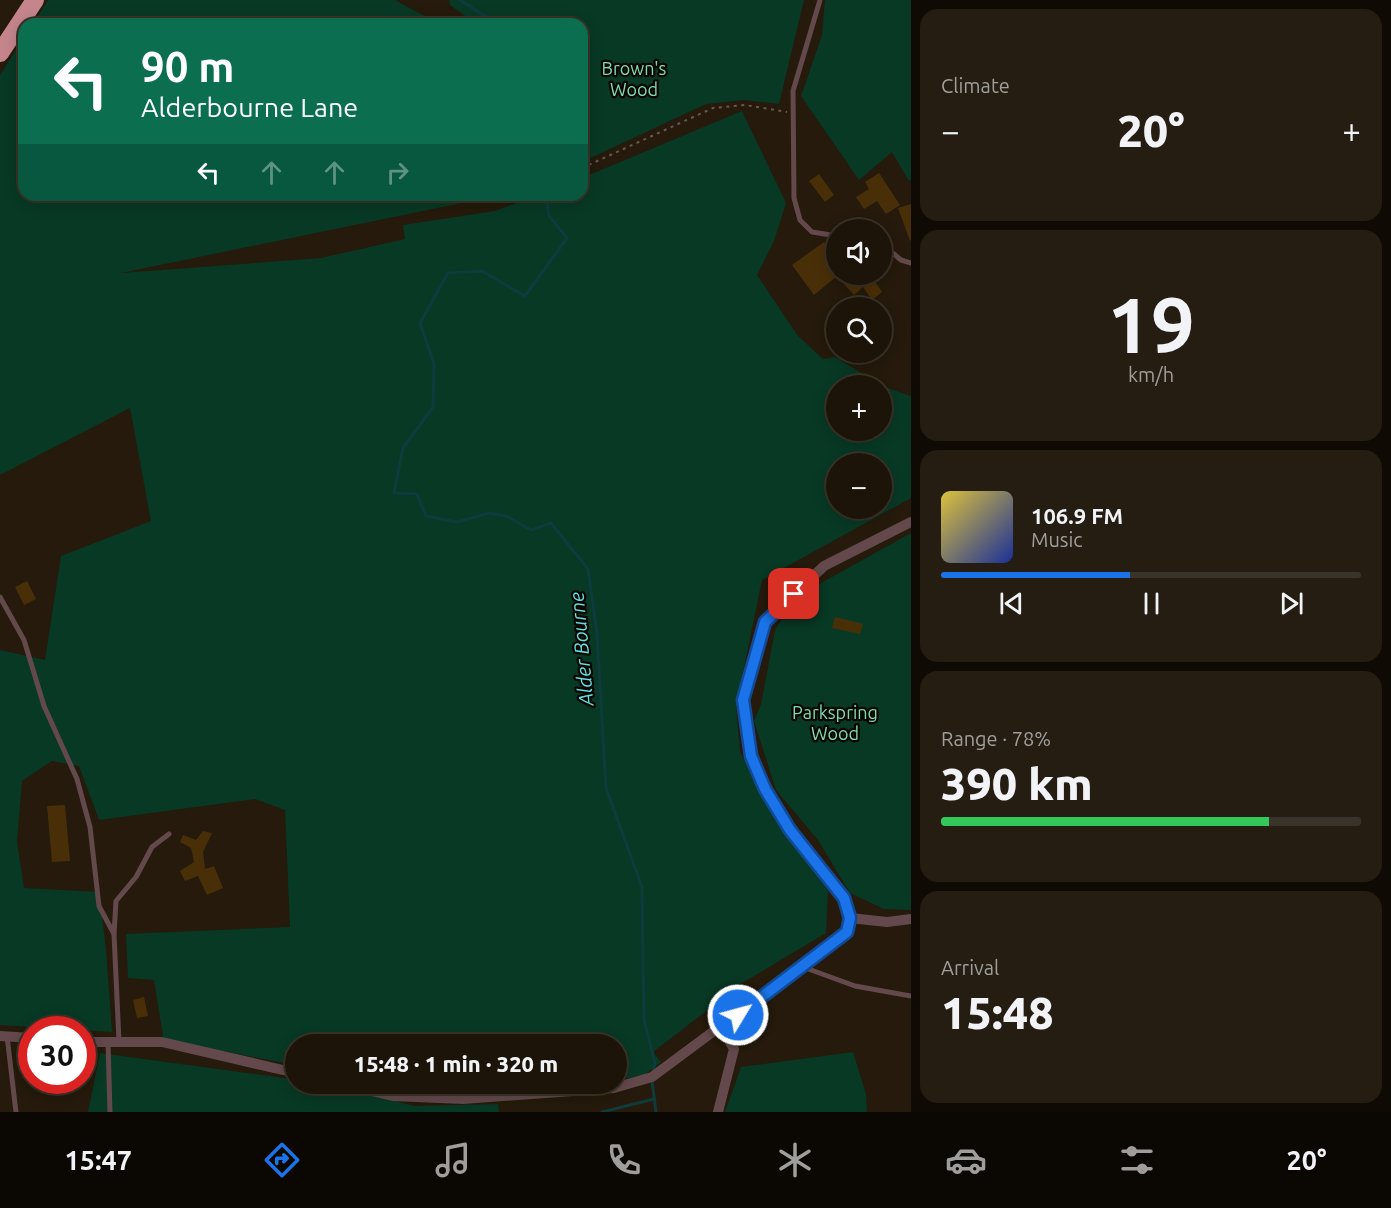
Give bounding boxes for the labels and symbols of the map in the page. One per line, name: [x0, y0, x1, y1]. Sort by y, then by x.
park label: Brown's Wood: [602, 58, 667, 99]
pin: [768, 568, 819, 619]
water label: Alder Bourne: [565, 591, 598, 708]
park label: Parkspring Wood: [792, 702, 878, 743]
position arrow: [706, 983, 770, 1047]
speed limit sign: 30: [18, 1016, 96, 1094]

